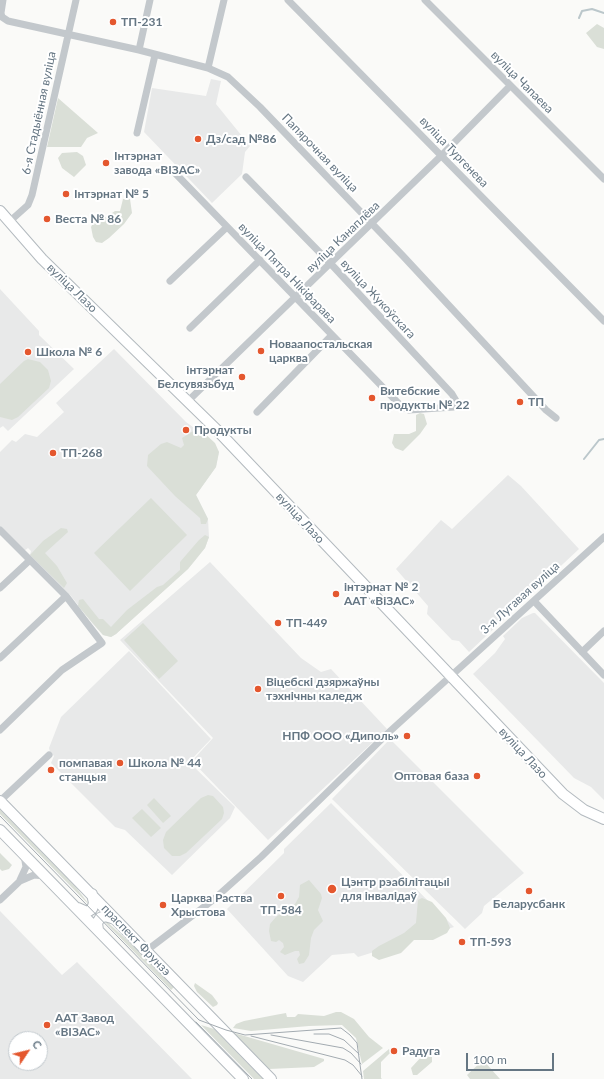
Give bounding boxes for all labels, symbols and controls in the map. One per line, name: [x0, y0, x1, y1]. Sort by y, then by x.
place label: ТП-231: [121, 15, 163, 29]
marker: ТП-231: [108, 17, 118, 27]
street label: вуліца Чапаева: [488, 48, 556, 116]
street label: 6-я Стадыённая вуліца: [19, 50, 59, 176]
street label: Папярочная вуліца: [279, 111, 361, 195]
street label: вуліца Тургенева: [417, 114, 491, 190]
place label: Дз/сад №86: [206, 132, 277, 146]
marker: Дз/сад №86: [193, 134, 203, 144]
place label: Інтэрнат завода «ВІЗАС»: [114, 149, 200, 177]
marker: Інтэрнат завода «ВІЗАС»: [101, 158, 111, 168]
place label: Інтэрнат № 5: [74, 187, 149, 201]
marker: Інтэрнат № 5: [61, 189, 71, 199]
street label: вуліца Канаплёва: [303, 198, 383, 276]
place label: Веста № 86: [55, 212, 121, 226]
marker: Веста № 86: [42, 214, 52, 224]
street label: вуліца Пятра Нікіфарава: [235, 220, 339, 326]
street label: вуліца Жукоўскага: [338, 256, 418, 342]
street label: вуліца Лазо: [44, 260, 100, 316]
place label: Новаапостальская царква: [269, 337, 372, 365]
place label: Школа № 6: [36, 345, 102, 359]
marker: Новаапостальская царква: [256, 346, 266, 356]
marker: Школа № 6: [23, 347, 33, 357]
place label: інтэрнат Белсувязьбуд: [157, 363, 234, 391]
marker: інтэрнат Белсувязьбуд: [237, 372, 247, 382]
place label: Витебские продукты № 22: [380, 384, 469, 412]
marker: Витебские продукты № 22: [367, 393, 377, 403]
place label: ТП: [528, 395, 544, 409]
marker: ТП: [515, 397, 525, 407]
place label: Продукты: [194, 423, 252, 437]
marker: Продукты: [181, 425, 191, 435]
place label: ТП-268: [61, 446, 103, 460]
marker: ТП-268: [48, 448, 58, 458]
street label: вуліца Лазо: [273, 490, 327, 546]
street label: 3-я Лугавая вуліца: [477, 559, 563, 637]
place label: інтэрнат № 2 ААТ «ВіЗАС»: [344, 580, 419, 608]
marker: інтэрнат № 2 ААТ «ВіЗАС»: [331, 589, 341, 599]
place label: ТП-449: [286, 616, 328, 630]
marker: ТП-449: [273, 618, 283, 628]
place label: Віцебскі дзяржаўны тэхнічны каледж: [266, 675, 379, 703]
marker: Віцебскі дзяржаўны тэхнічны каледж: [253, 684, 263, 694]
street label: вуліца Лазо: [496, 725, 550, 781]
place label: НПФ ООО «Диполь»: [282, 729, 399, 743]
marker: НПФ ООО «Диполь»: [402, 731, 412, 741]
place label: помпавая станцыя: [59, 756, 112, 784]
place label: Школа № 44: [128, 756, 201, 770]
marker: Школа № 44: [115, 758, 125, 768]
marker: помпавая станцыя: [46, 765, 56, 775]
place label: Оптовая база: [394, 769, 469, 783]
marker: Оптовая база: [472, 771, 482, 781]
place label: Цэнтр рэабілітацыі для інвалідаў: [341, 875, 450, 903]
marker: Цэнтр рэабілітацыі для інвалідаў: [326, 883, 338, 895]
marker: Беларусбанк: [524, 886, 534, 896]
place label: Царква Раства Хрыстова: [171, 891, 252, 919]
marker: ТП-584: [276, 891, 286, 901]
place label: Беларусбанк: [493, 897, 565, 911]
marker: Царква Раства Хрыстова: [158, 900, 168, 910]
street label: праспект Фрунзэ: [98, 901, 174, 979]
place label: ТП-584: [260, 903, 302, 917]
place label: ТП-593: [470, 935, 512, 949]
marker: ТП-593: [457, 937, 467, 947]
place label: ААТ Завод «ВІЗАС»: [55, 1011, 114, 1039]
marker: ААТ Завод «ВІЗАС»: [42, 1020, 52, 1030]
north arrow: [8, 1031, 48, 1071]
text: С: [30, 1038, 45, 1051]
place label: Радуга: [402, 1044, 440, 1058]
scale bar: [468, 1045, 556, 1071]
marker: Радуга: [389, 1046, 399, 1056]
text: 100 m: [473, 1052, 507, 1067]

